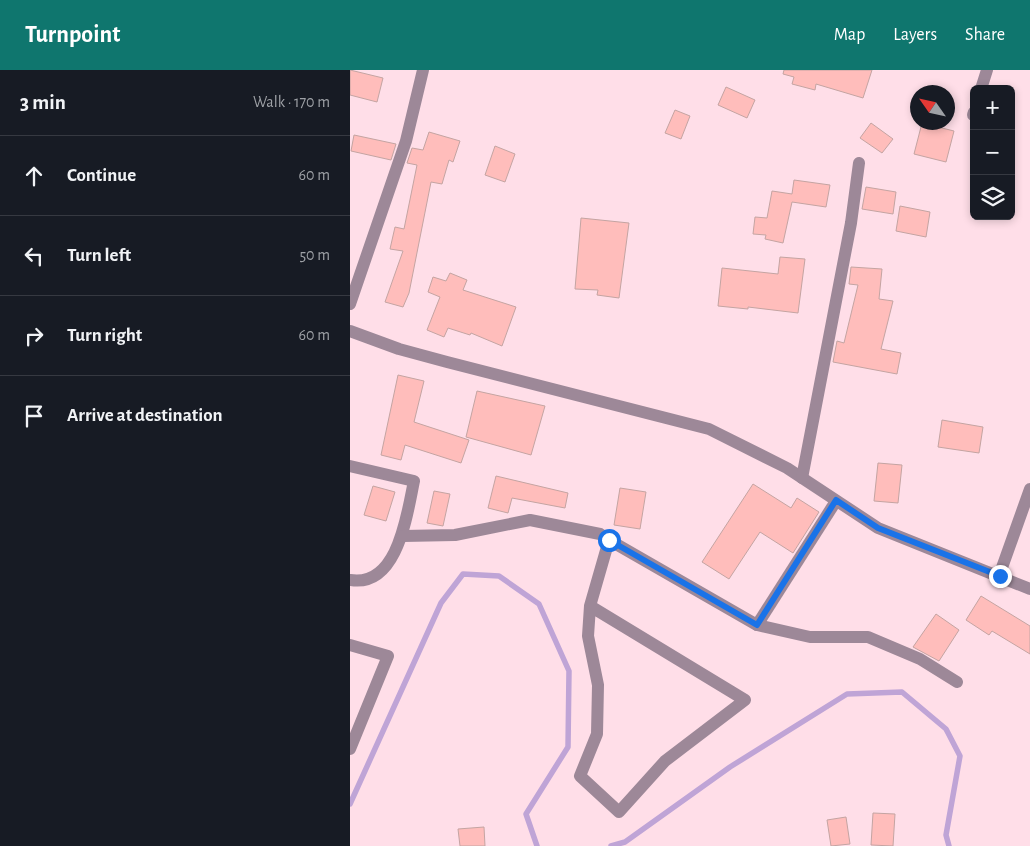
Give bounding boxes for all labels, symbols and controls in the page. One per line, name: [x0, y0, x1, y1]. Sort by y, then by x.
text: Turnpoint: [25, 23, 120, 47]
text: Map: [834, 26, 865, 44]
text: Layers: [893, 26, 937, 44]
text: Share: [965, 26, 1005, 44]
north arrow: [910, 85, 955, 130]
map controls: [970, 85, 1015, 220]
button: +: [970, 85, 1015, 130]
text: 3 min: [20, 92, 66, 113]
text: Walk · 170 m: [253, 94, 330, 110]
button: −: [970, 130, 1015, 175]
icon: ahead: [20, 162, 48, 190]
text: Continue: [67, 166, 136, 185]
text: 60 m: [299, 167, 330, 183]
button: layers: [970, 175, 1015, 220]
icon: left: [20, 242, 48, 270]
text: Turn left: [67, 246, 131, 265]
text: 50 m: [299, 247, 330, 263]
icon: right: [20, 322, 48, 350]
text: Turn right: [67, 326, 142, 345]
text: 60 m: [299, 327, 330, 343]
icon: arrive: [20, 402, 48, 430]
text: Arrive at destination: [67, 406, 223, 425]
route start: [598, 529, 621, 552]
route end: [989, 565, 1012, 588]

